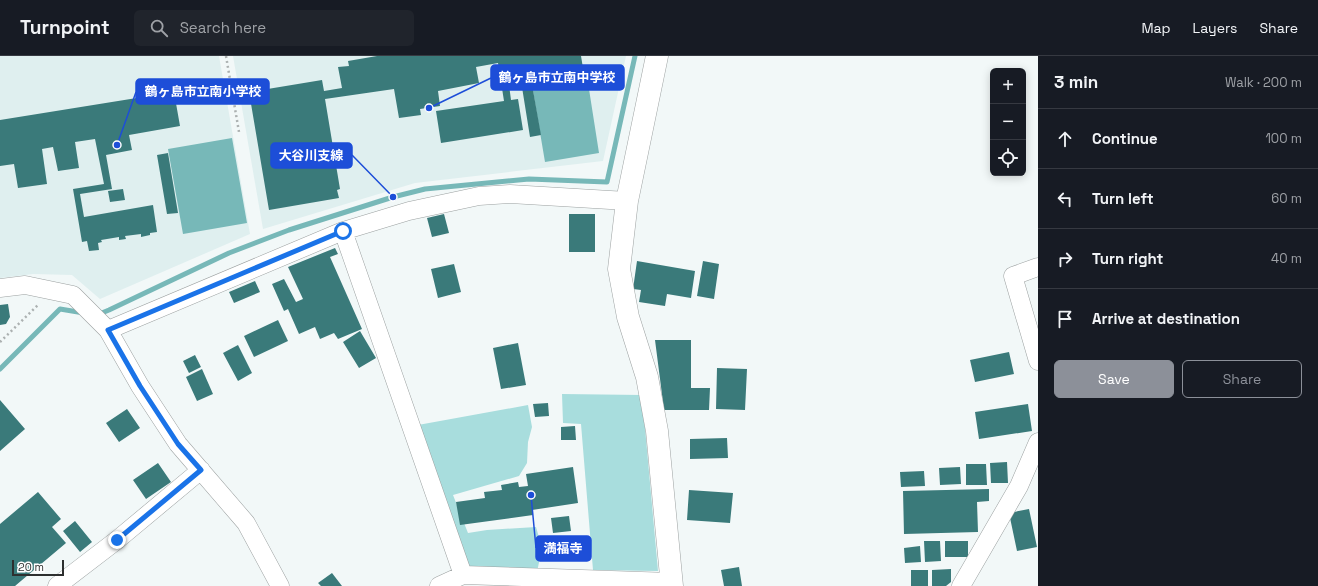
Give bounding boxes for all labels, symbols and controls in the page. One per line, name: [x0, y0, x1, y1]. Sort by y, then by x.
search box: [134, 10, 414, 46]
text: Turnpoint: [20, 15, 110, 40]
icon: search: [148, 17, 170, 39]
text: Search here: [180, 18, 266, 37]
text: Map: [1141, 19, 1171, 37]
text: Layers: [1193, 19, 1237, 37]
text: Share: [1259, 19, 1298, 37]
callout: 鶴ヶ島市立南中学校: [491, 65, 624, 90]
map controls: [990, 68, 1026, 176]
button: +: [990, 68, 1026, 104]
text: 鶴ヶ島市立南中学校: [498, 69, 616, 86]
text: 3 min: [1054, 71, 1098, 93]
text: Walk · 200 m: [1225, 74, 1302, 91]
callout: 鶴ヶ島市立南小学校: [136, 79, 269, 104]
text: 鶴ヶ島市立南小学校: [144, 83, 262, 100]
button: −: [990, 104, 1026, 140]
icon: ahead: [1054, 128, 1076, 150]
text: Continue: [1092, 129, 1158, 148]
text: 100 m: [1265, 130, 1302, 147]
button: locate: [990, 140, 1026, 176]
callout: 大谷川支線: [271, 143, 352, 168]
text: 大谷川支線: [278, 147, 344, 164]
icon: left: [1054, 188, 1076, 210]
text: Turn left: [1092, 189, 1154, 208]
text: 60 m: [1271, 190, 1302, 207]
route start: [334, 222, 352, 240]
icon: right: [1054, 248, 1076, 270]
text: Turn right: [1092, 249, 1163, 268]
text: 40 m: [1271, 250, 1302, 267]
icon: arrive: [1054, 308, 1076, 330]
text: Arrive at destination: [1092, 309, 1240, 328]
button: Save: [1054, 360, 1174, 398]
button: Share: [1182, 360, 1302, 398]
route end: [108, 531, 126, 549]
callout: 満福寺: [536, 536, 591, 561]
text: 満福寺: [543, 540, 583, 557]
scale bar: [12, 558, 64, 577]
text: 20 m: [18, 560, 44, 574]

